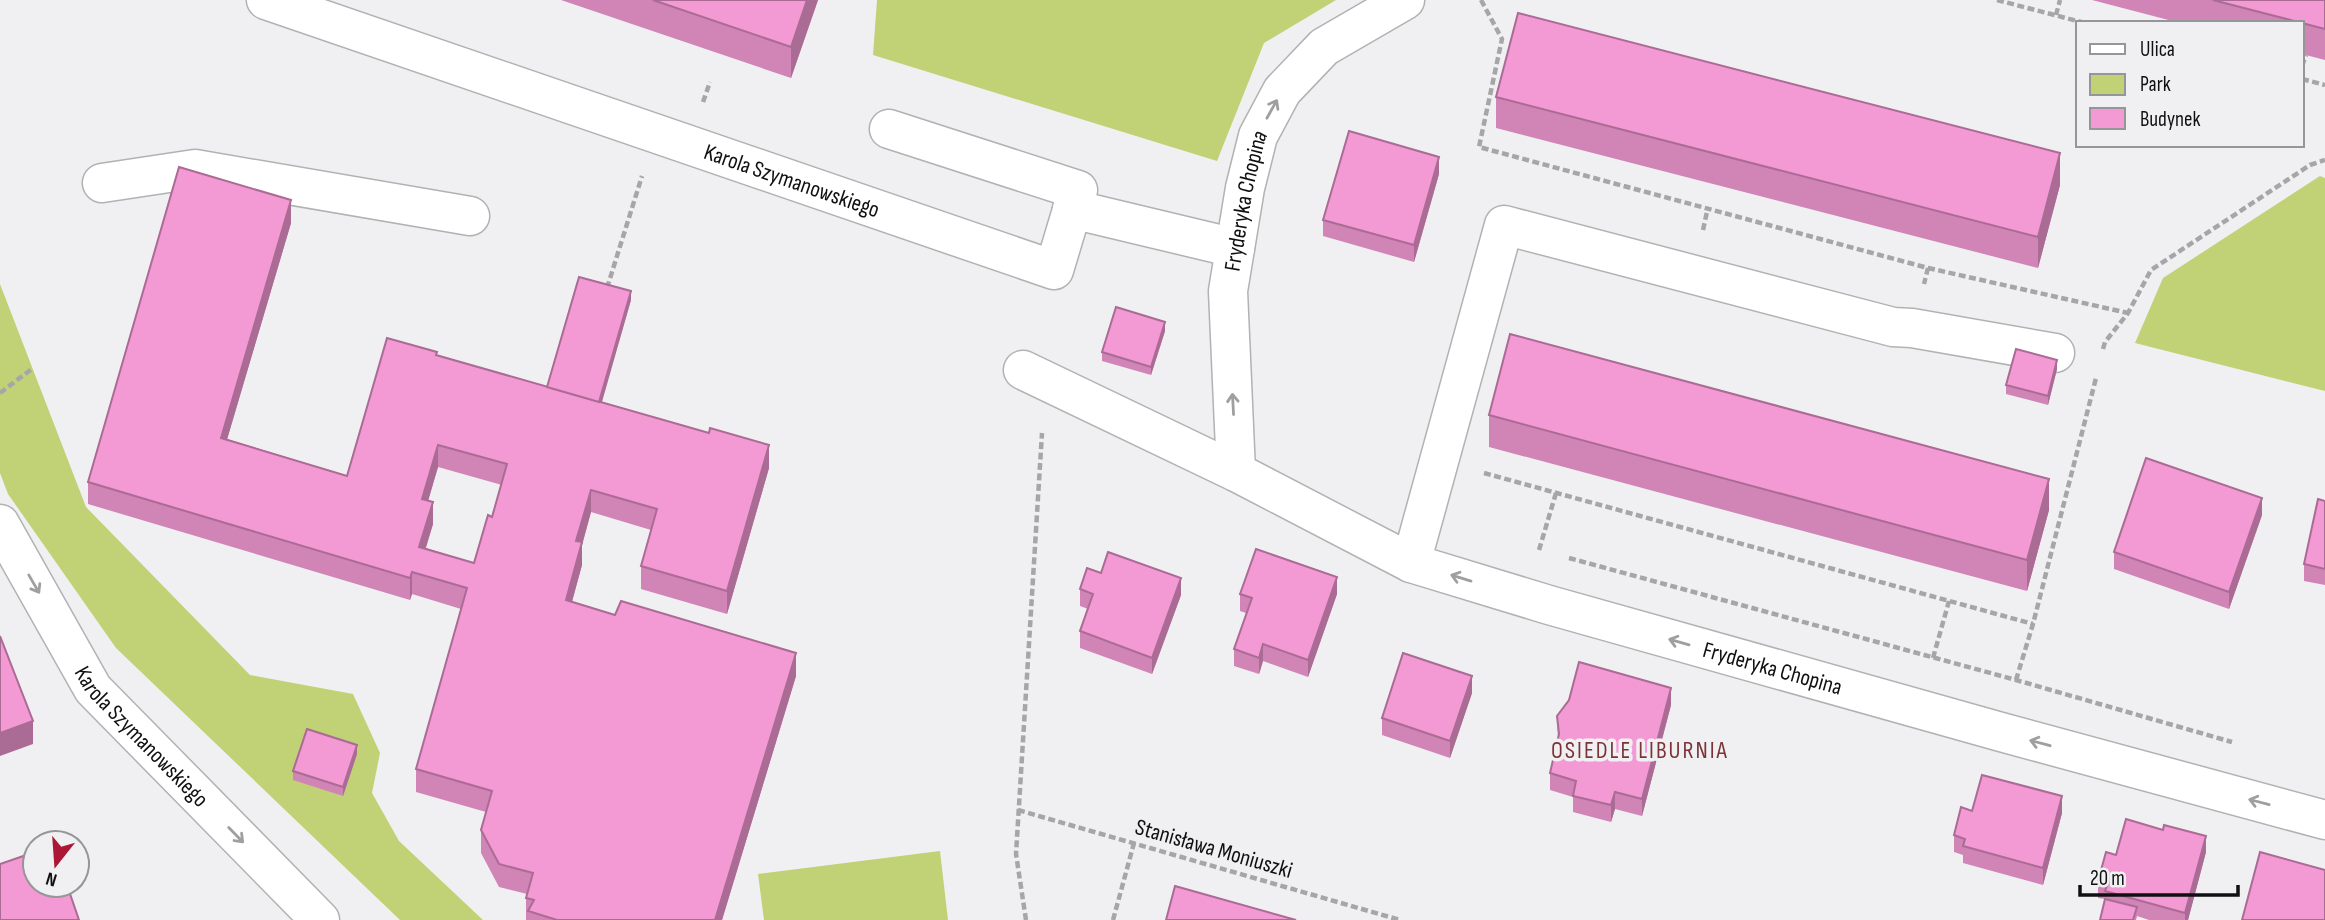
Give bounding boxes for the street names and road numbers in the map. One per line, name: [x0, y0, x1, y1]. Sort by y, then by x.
street label: Fryderyka Chopina: [1218, 125, 1274, 273]
street label: Karola Szymanowskiego: [700, 138, 883, 224]
street label: Fryderyka Chopina: [1700, 636, 1845, 702]
street label: Karola Szymanowskiego: [68, 661, 214, 813]
street label: Stanisława Moniuszki: [1132, 813, 1296, 885]

